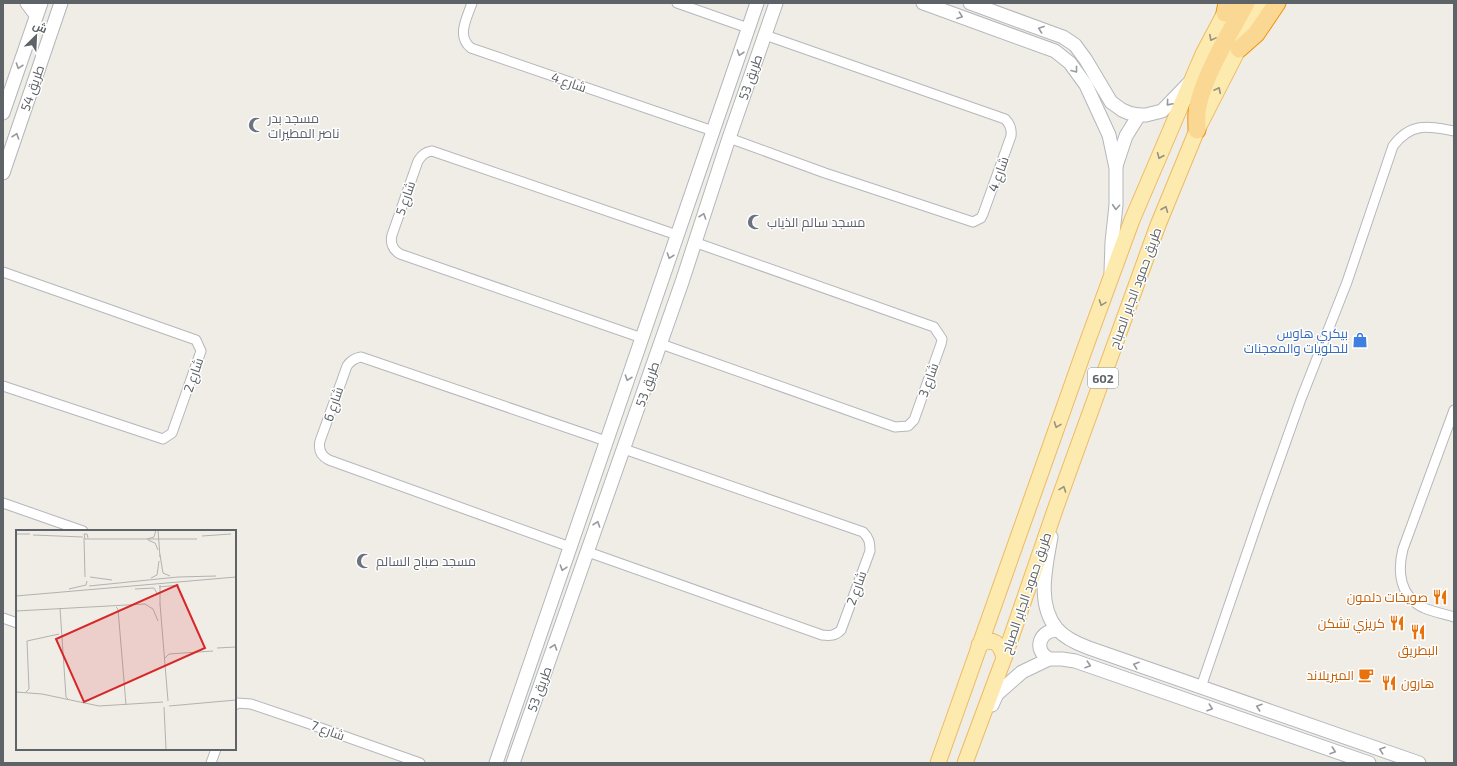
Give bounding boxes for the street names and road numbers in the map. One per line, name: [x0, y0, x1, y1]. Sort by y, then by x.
street label: طريق 53: [735, 52, 765, 102]
street label: طريق 54: [17, 63, 47, 113]
street label: شارع 4: [549, 69, 589, 96]
street label: شارع 4: [984, 154, 1013, 194]
street label: شارع 5: [392, 179, 419, 218]
street label: طريق حمود الجابر الصباح: [1106, 225, 1165, 351]
street label: شارع 2: [180, 356, 207, 395]
street label: طريق 53: [632, 359, 662, 409]
street label: شارع 3: [914, 361, 942, 400]
road number: 602: [1088, 368, 1118, 388]
street label: شارع 6: [320, 385, 347, 424]
street label: طريق حمود الجابر الصباح: [998, 530, 1055, 656]
street label: شارع 2: [842, 569, 871, 608]
street label: طريق 53: [523, 664, 555, 714]
street label: شارع 7: [309, 717, 347, 744]

